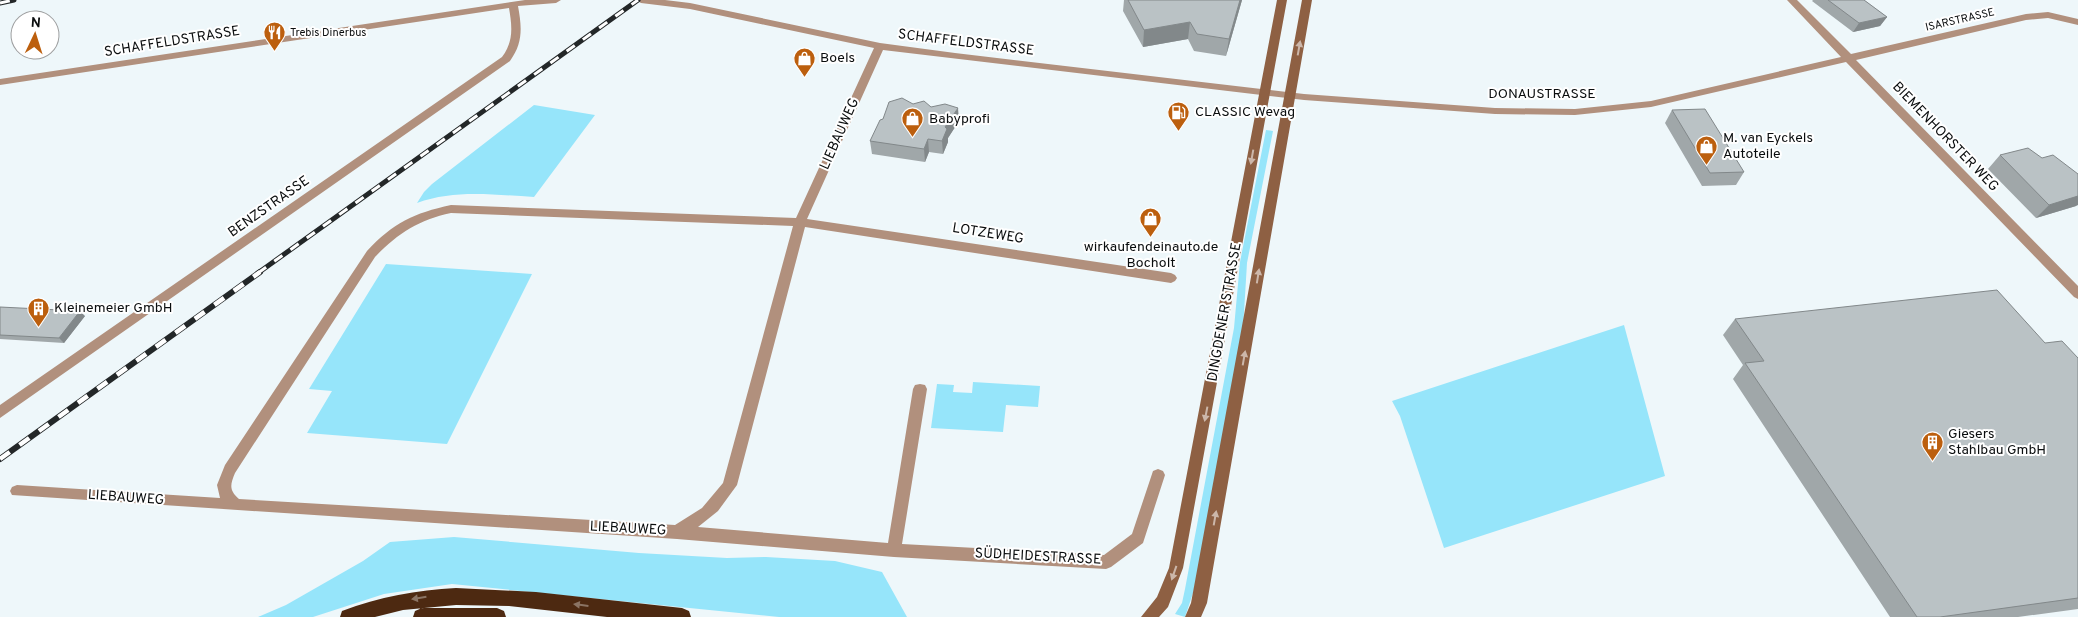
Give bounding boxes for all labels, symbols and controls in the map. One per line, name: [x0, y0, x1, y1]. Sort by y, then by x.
street label: ISARSTRASSE: [1924, 5, 1996, 35]
north arrow: [10, 10, 60, 60]
text: N: [30, 15, 41, 32]
restaurant icon: Trebis Dinerbus: [262, 21, 286, 52]
street label: SCHAFFELDSTRASSE: [103, 23, 241, 61]
place label: Trebis Dinerbus: [290, 26, 367, 40]
street label: SCHAFFELDSTRASSE: [897, 26, 1035, 60]
one-way arrow: [1295, 40, 1303, 56]
shop icon: Boels: [792, 46, 816, 77]
place label: Boels: [820, 50, 855, 67]
street label: BIEMENHORSTER WEG: [1888, 79, 2002, 195]
street label: DONAUSTRASSE: [1488, 86, 1596, 103]
street label: LIEBAUWEG: [817, 96, 863, 172]
fuel station icon: CLASSIC Wevag: [1167, 100, 1191, 131]
place label: CLASSIC Wevag: [1195, 104, 1295, 121]
shop icon: Babyprofi: [901, 107, 925, 138]
place label: Babyprofi: [929, 111, 990, 128]
place label: M. van Eyckels Autoteile: [1723, 130, 1813, 163]
shop icon: M. van Eyckels Autoteile: [1695, 134, 1719, 165]
one-way arrow: [1248, 150, 1256, 166]
street label: BENZSTRASSE: [225, 173, 313, 241]
shop icon: wirkaufendeinauto.de Bocholt: [1139, 207, 1163, 238]
street label: LOTZEWEG: [951, 220, 1025, 248]
place label: wirkaufendeinauto.de Bocholt: [1084, 239, 1218, 272]
street label: DINGDENER STRASSE: [1204, 241, 1246, 383]
one-way arrow: [1255, 267, 1263, 283]
building icon: Kleinemeier GmbH: [26, 296, 50, 327]
place label: Kleinemeier GmbH: [54, 300, 172, 317]
one-way arrow: [1241, 350, 1249, 366]
one-way arrow: [1202, 406, 1210, 422]
place label: Giesers Stahlbau GmbH: [1948, 426, 2046, 459]
building icon: Giesers Stahlbau GmbH: [1920, 430, 1944, 461]
street label: LIEBAUWEG: [87, 487, 165, 509]
one-way arrow: [1211, 510, 1219, 526]
street label: LIEBAUWEG: [589, 519, 667, 539]
street label: SÜDHEIDESTRASSE: [974, 544, 1102, 569]
one-way arrow: [1170, 566, 1178, 581]
one-way arrow: [411, 595, 427, 603]
one-way arrow: [573, 601, 589, 609]

